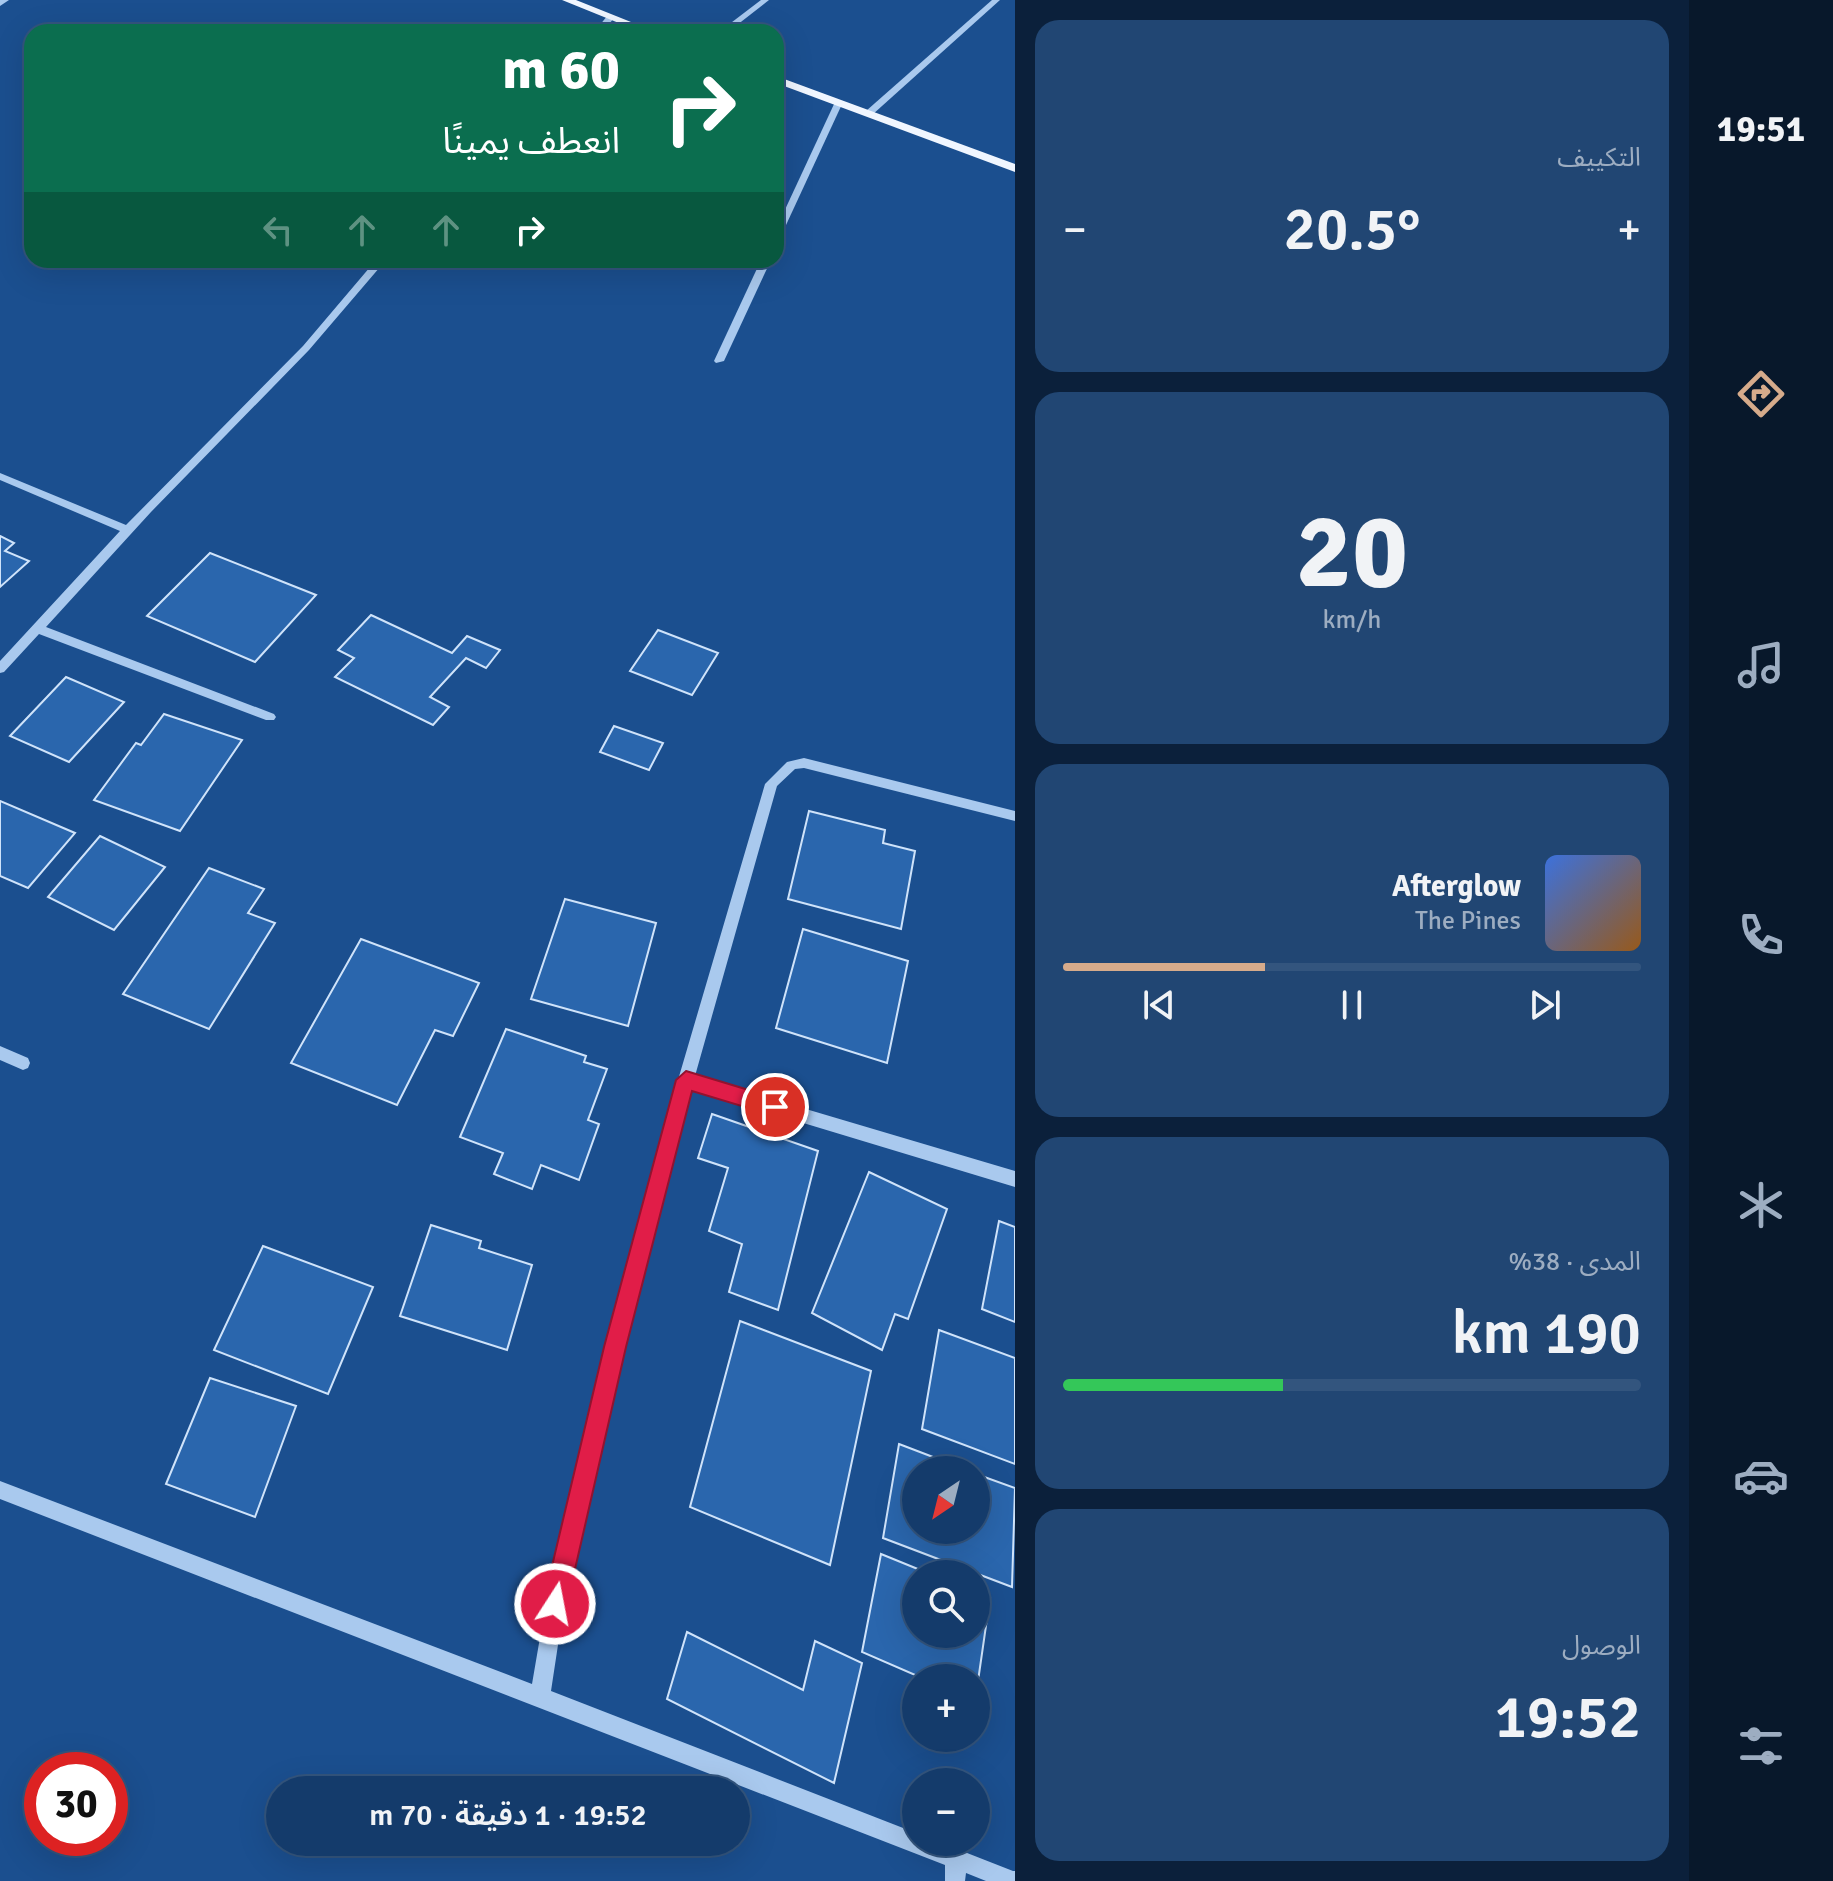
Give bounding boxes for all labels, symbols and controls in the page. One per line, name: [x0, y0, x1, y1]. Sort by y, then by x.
text: 60 m: [502, 35, 620, 104]
icon: right: [648, 56, 752, 160]
text: 19:51: [1717, 107, 1805, 152]
text: انعطف يمينًا: [442, 119, 620, 164]
text: التكييف: [1557, 142, 1641, 174]
text: 20.5°: [1284, 193, 1420, 267]
text: −: [1063, 203, 1087, 257]
text: +: [1617, 203, 1641, 257]
icon: left: [256, 208, 300, 252]
icon: ahead: [340, 208, 384, 252]
icon: ahead: [424, 208, 468, 252]
icon: right: [508, 208, 552, 252]
icon: directions: [1733, 366, 1789, 422]
text: 20: [1296, 488, 1408, 616]
text: km/h: [1323, 604, 1381, 636]
icon: music: [1733, 637, 1789, 693]
text: Afterglow: [1392, 868, 1521, 905]
text: The Pines: [1415, 905, 1521, 937]
icon: phone: [1733, 907, 1789, 963]
icon: previous: [1137, 983, 1181, 1027]
icon: pause: [1330, 983, 1374, 1027]
icon: next: [1523, 983, 1567, 1027]
pin: [741, 1073, 809, 1141]
icon: arrive: [753, 1085, 797, 1129]
icon: climate: [1733, 1177, 1789, 1233]
text: المدى · 38%: [1508, 1246, 1641, 1278]
text: 190 km: [1452, 1297, 1641, 1371]
icon: car: [1733, 1448, 1789, 1504]
north arrow: [902, 1456, 990, 1544]
map controls: [902, 1456, 990, 1856]
button: search: [902, 1560, 990, 1648]
position arrow: [513, 1562, 597, 1646]
text: الوصول: [1562, 1630, 1641, 1662]
button: +: [902, 1664, 990, 1752]
text: 19:52: [1494, 1681, 1641, 1755]
icon: filters: [1733, 1718, 1789, 1774]
speed limit sign: 30: [24, 1752, 128, 1856]
button: −: [902, 1768, 990, 1856]
text: 19:52 · 1 دقيقة · 70 m: [369, 1797, 647, 1834]

